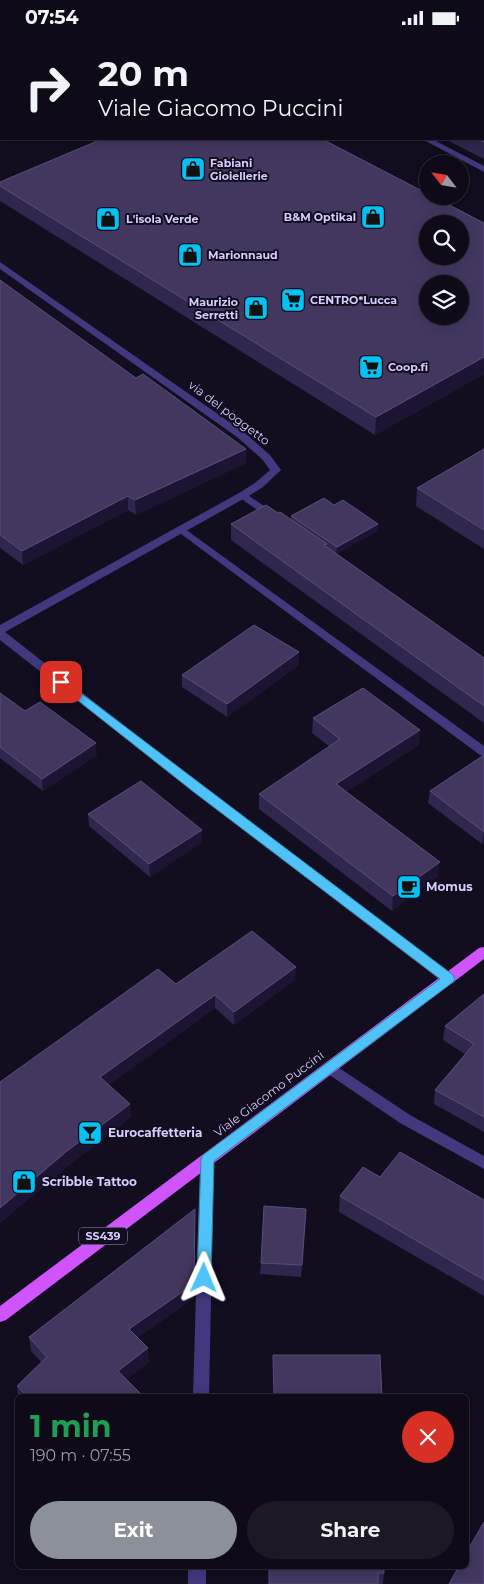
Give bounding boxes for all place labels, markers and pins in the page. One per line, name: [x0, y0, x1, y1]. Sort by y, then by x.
shop icon: Fabiani Gioiellerie: [180, 156, 206, 182]
place label: Fabiani Gioiellerie: [210, 156, 268, 183]
shop icon: B&M Optikal: [360, 204, 386, 230]
shop icon: L'isola Verde: [95, 206, 121, 232]
place label: B&M Optikal: [284, 210, 356, 224]
place label: L'isola Verde: [126, 212, 199, 226]
shop icon: Marionnaud: [177, 242, 203, 268]
place label: Marionnaud: [208, 248, 278, 262]
supermarket icon: CENTRO*Lucca: [280, 287, 306, 313]
place label: CENTRO*Lucca: [310, 293, 397, 307]
place label: Maurizio Serretti: [189, 295, 238, 322]
shop icon: Maurizio Serretti: [243, 295, 269, 321]
supermarket icon: Coop.fi: [358, 354, 384, 380]
place label: Coop.fi: [388, 360, 429, 374]
pin: [40, 661, 82, 703]
cafe icon: Momus: [396, 874, 422, 900]
place label: Momus: [426, 879, 473, 894]
bar icon: Eurocaffetteria: [77, 1120, 103, 1146]
place label: Eurocaffetteria: [108, 1125, 202, 1140]
shop icon: Scribble Tattoo: [11, 1169, 37, 1195]
place label: Scribble Tattoo: [42, 1174, 137, 1189]

